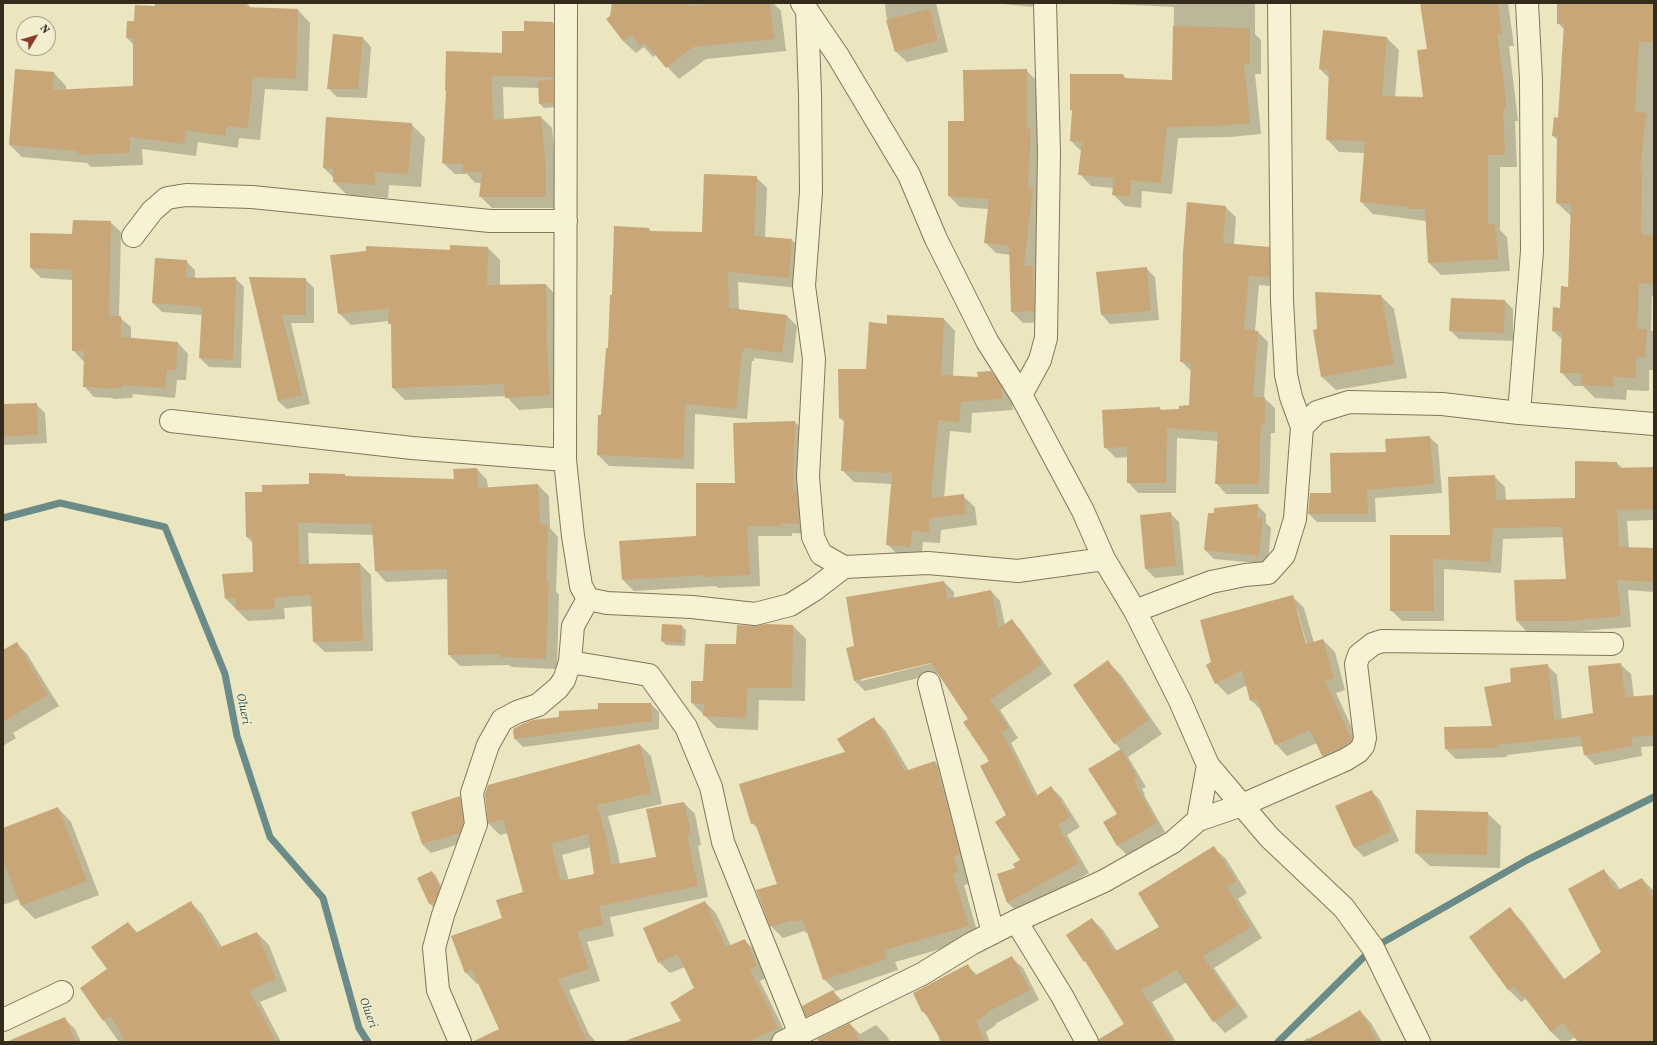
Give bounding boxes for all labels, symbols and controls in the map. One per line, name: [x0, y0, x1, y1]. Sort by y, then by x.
north arrow: [16, 16, 56, 56]
text: N: [37, 21, 53, 37]
water label: Olueri: [233, 692, 253, 726]
water label: Olueri: [356, 996, 380, 1030]

